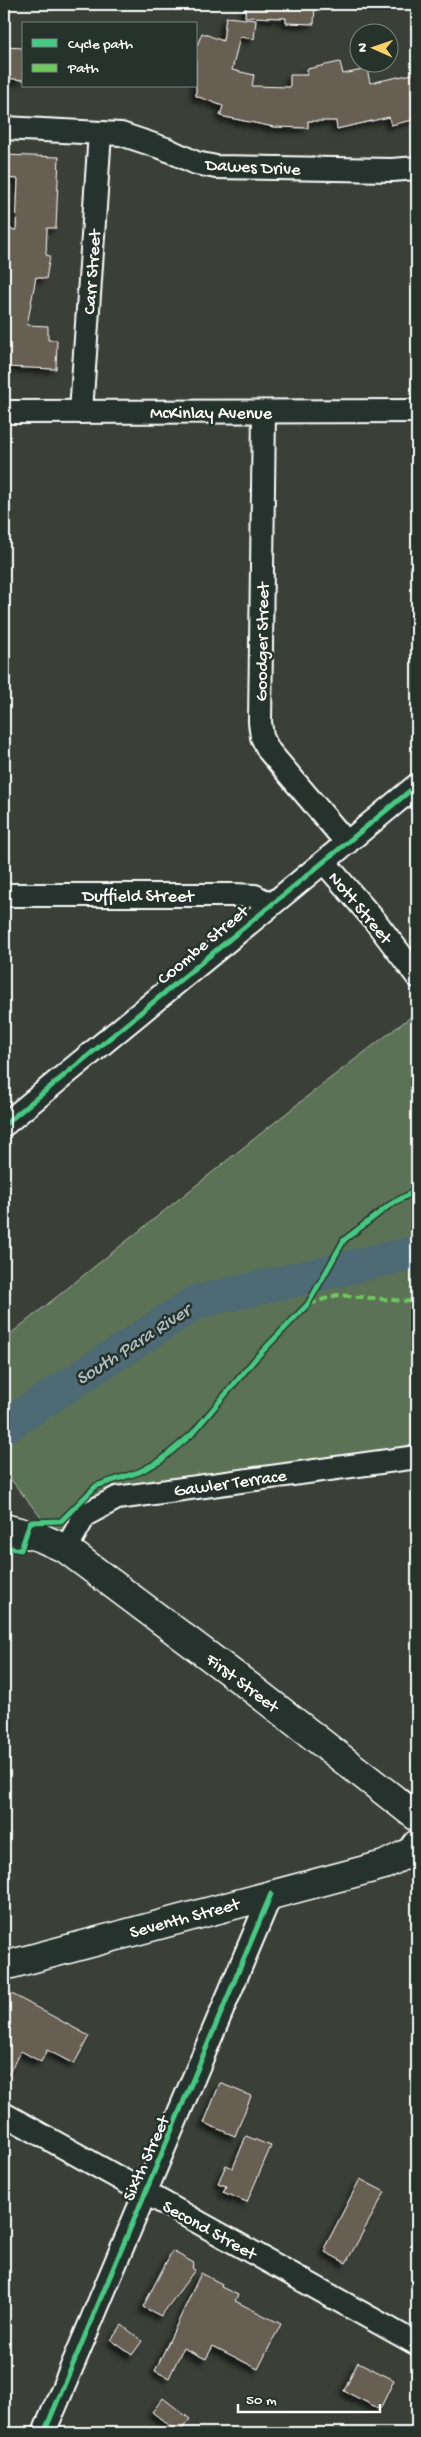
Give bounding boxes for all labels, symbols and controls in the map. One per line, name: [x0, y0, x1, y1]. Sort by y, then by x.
legend: [22, 22, 198, 88]
north arrow: [348, 22, 398, 72]
text: Cycle path: [68, 36, 133, 54]
text: N: [355, 43, 372, 52]
text: Path: [67, 60, 99, 78]
street label: Dawes Drive: [204, 155, 302, 182]
street label: Carr Street: [80, 228, 107, 315]
street label: McKinlay Avenue: [150, 404, 273, 425]
street label: Goodger Street: [252, 581, 275, 702]
street label: Nott Street: [323, 868, 396, 950]
street label: Duffield Street: [81, 887, 195, 908]
street label: Coombe Street: [154, 901, 255, 990]
water label: South Para River: [72, 1298, 199, 1391]
street label: Gawler Terrace: [173, 1466, 289, 1503]
street label: First Street: [200, 1649, 283, 1719]
street label: Seventh Street: [127, 1894, 243, 1944]
street label: Sixth Street: [119, 2112, 176, 2205]
street label: Second Street: [158, 2197, 261, 2266]
scale bar: [238, 2382, 381, 2414]
text: 50 m: [246, 2392, 277, 2410]

